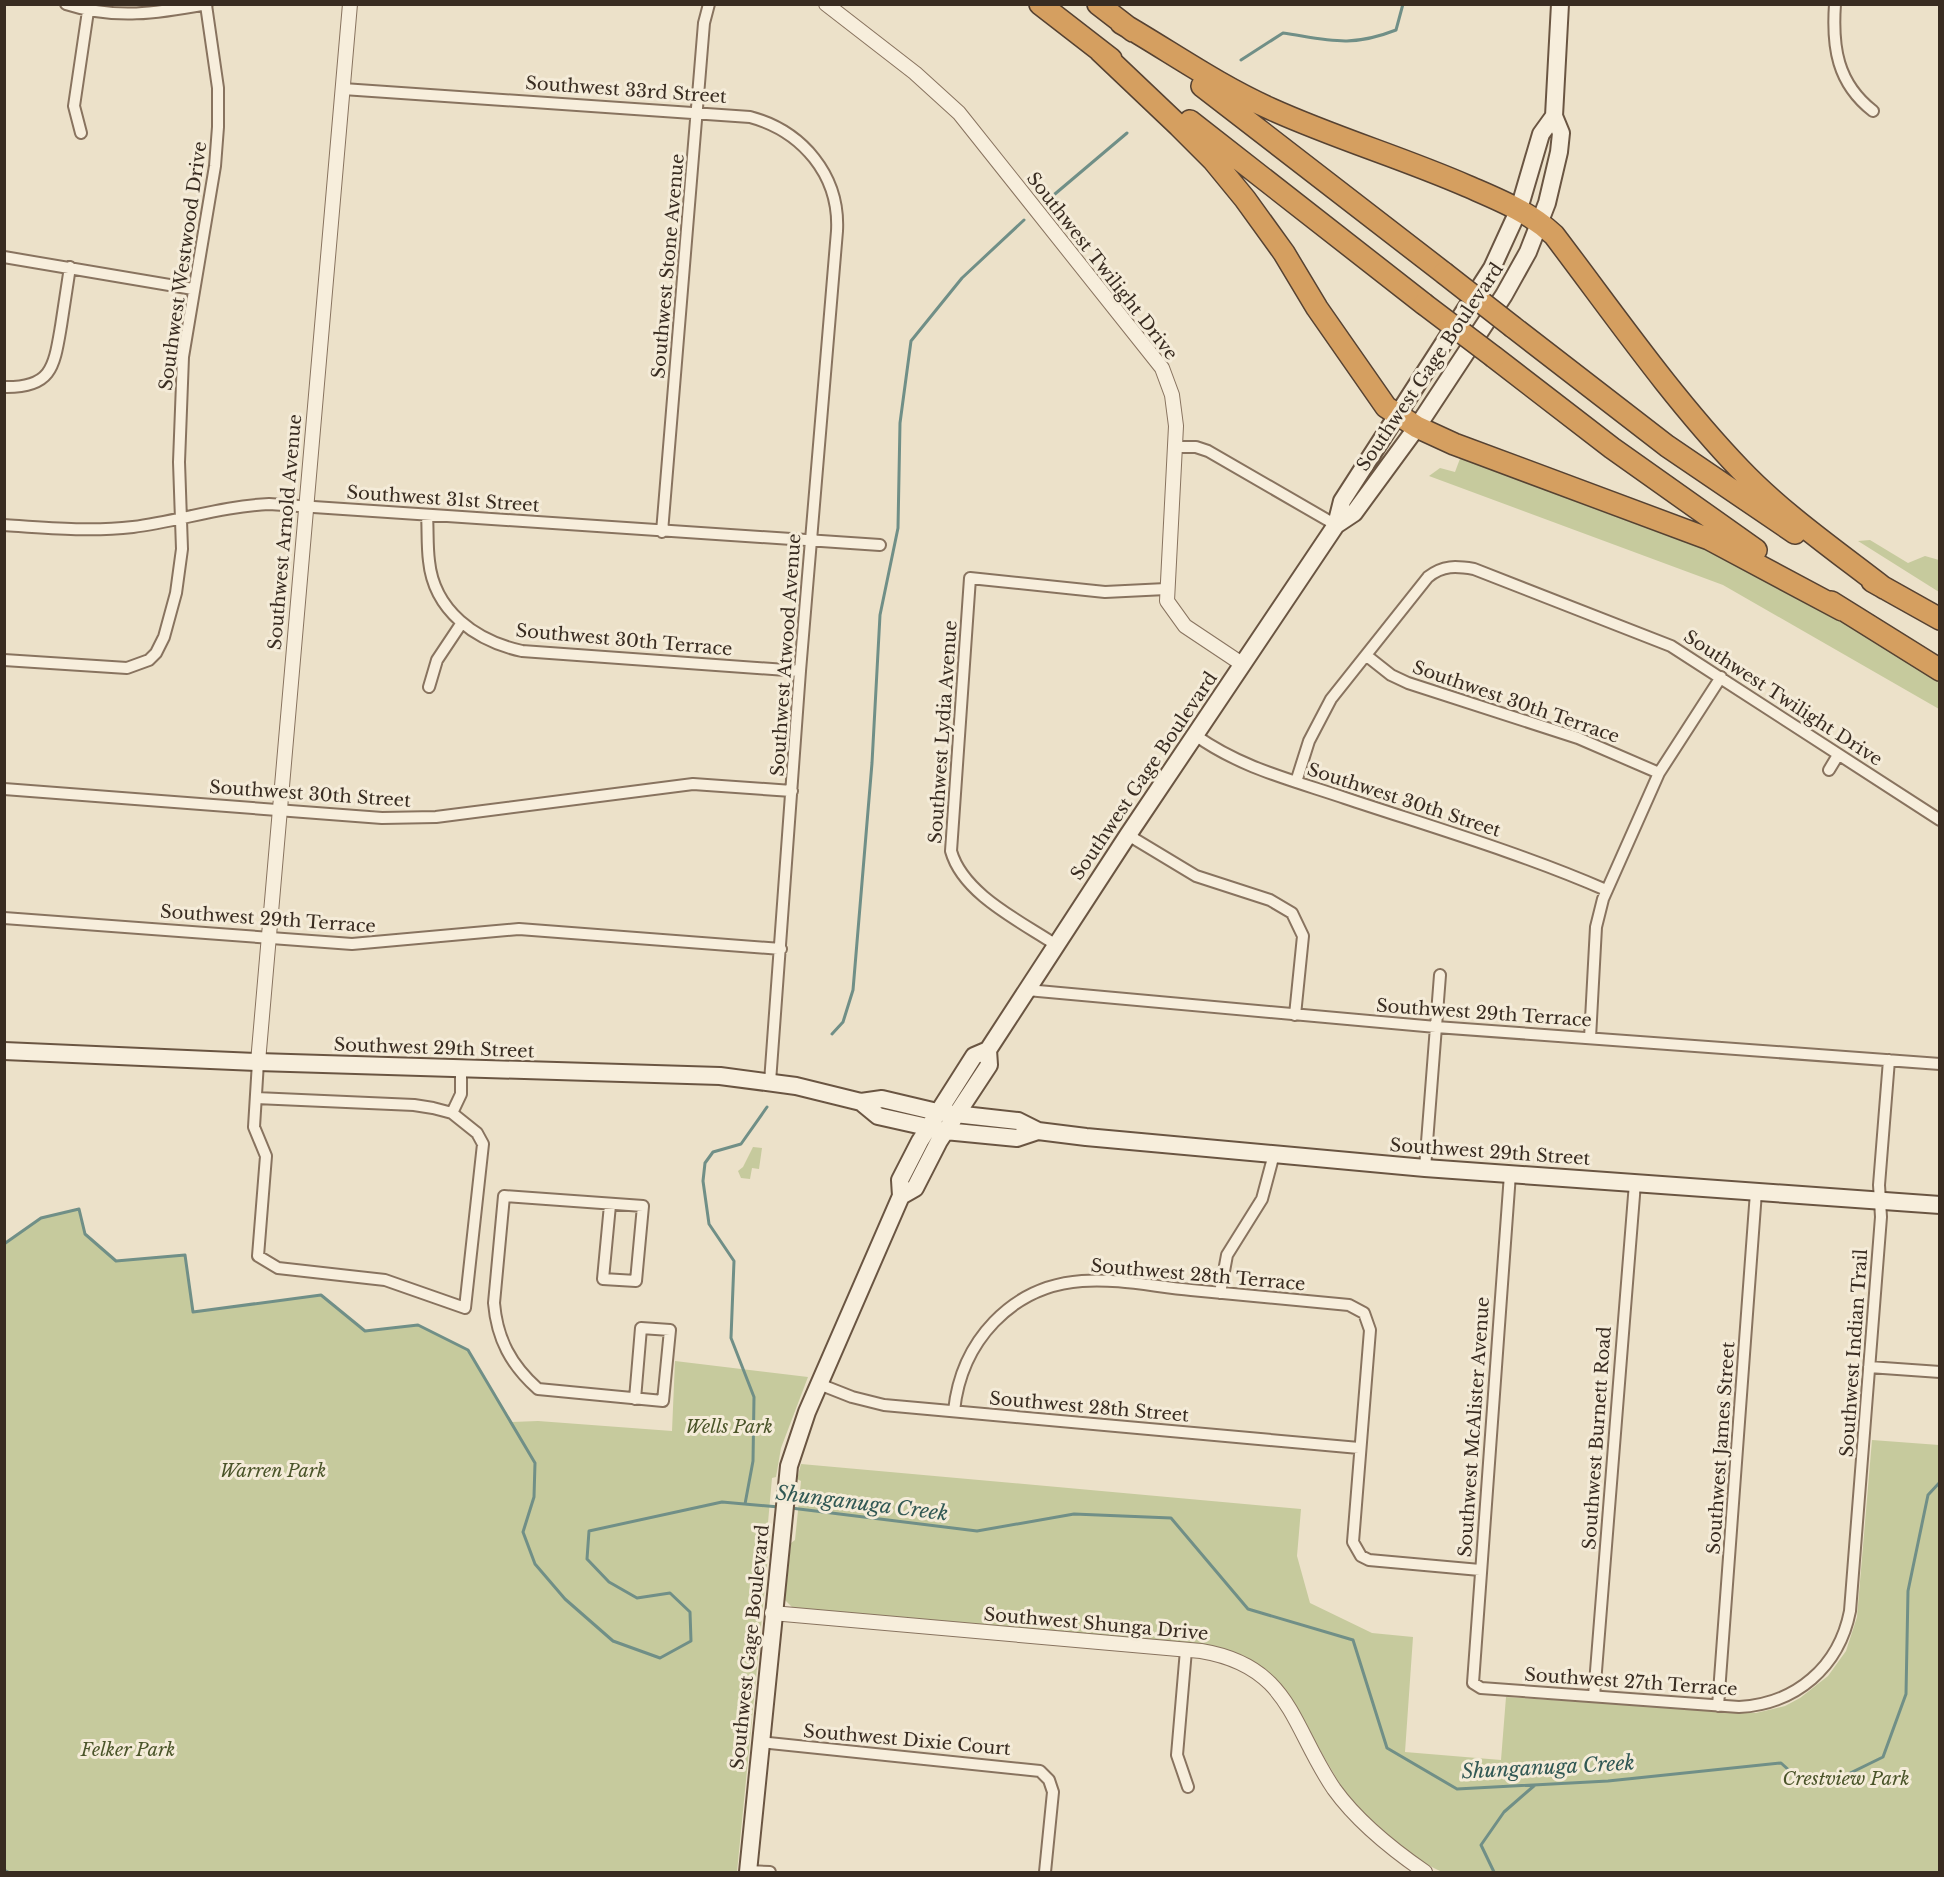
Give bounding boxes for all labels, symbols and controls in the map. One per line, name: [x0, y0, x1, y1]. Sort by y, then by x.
street label: Southwest 33rd Street: [525, 72, 728, 108]
street label: Southwest Westwood Drive: [155, 140, 211, 392]
street label: Southwest Stone Avenue: [647, 153, 689, 379]
street label: Southwest Twilight Drive: [1022, 168, 1182, 364]
street label: Southwest Gage Boulevard: [1352, 259, 1508, 475]
street label: Southwest Arnold Avenue: [264, 413, 306, 651]
street label: Southwest 31st Street: [346, 481, 540, 517]
street label: Southwest Atwood Avenue: [767, 533, 805, 777]
street label: Southwest 30th Terrace: [515, 620, 733, 660]
street label: Southwest Lydia Avenue: [924, 620, 962, 844]
street label: Southwest Twilight Drive: [1680, 625, 1886, 771]
street label: Southwest 30th Terrace: [1410, 656, 1622, 748]
street label: Southwest Gage Boulevard: [1066, 668, 1222, 884]
street label: Southwest 30th Street: [1304, 758, 1504, 842]
street label: Southwest 30th Street: [208, 776, 412, 812]
street label: Southwest 29th Terrace: [159, 900, 377, 938]
street label: Southwest 29th Terrace: [1375, 994, 1593, 1032]
street label: Southwest 29th Street: [333, 1034, 535, 1063]
street label: Southwest 29th Street: [1389, 1134, 1591, 1170]
street label: Southwest Indian Trail: [1836, 1248, 1872, 1458]
street label: Southwest 28th Terrace: [1090, 1255, 1306, 1295]
street label: Southwest McAlister Avenue: [1454, 1296, 1494, 1558]
street label: Southwest Burnett Road: [1578, 1326, 1616, 1550]
street label: Southwest James Street: [1703, 1341, 1739, 1555]
street label: Southwest 28th Street: [988, 1387, 1190, 1427]
park label: Wells Park: [685, 1416, 773, 1438]
park label: Warren Park: [220, 1460, 326, 1482]
water label: Shunganuga Creek: [774, 1481, 950, 1525]
street label: Southwest Gage Boulevard: [726, 1523, 774, 1771]
street label: Southwest Shunga Drive: [983, 1603, 1209, 1645]
street label: Southwest 27th Terrace: [1524, 1664, 1738, 1700]
street label: Southwest Dixie Court: [802, 1720, 1012, 1760]
park label: Felker Park: [80, 1739, 175, 1761]
water label: Shunganuga Creek: [1461, 1750, 1635, 1784]
park label: Crestview Park: [1782, 1768, 1910, 1790]

